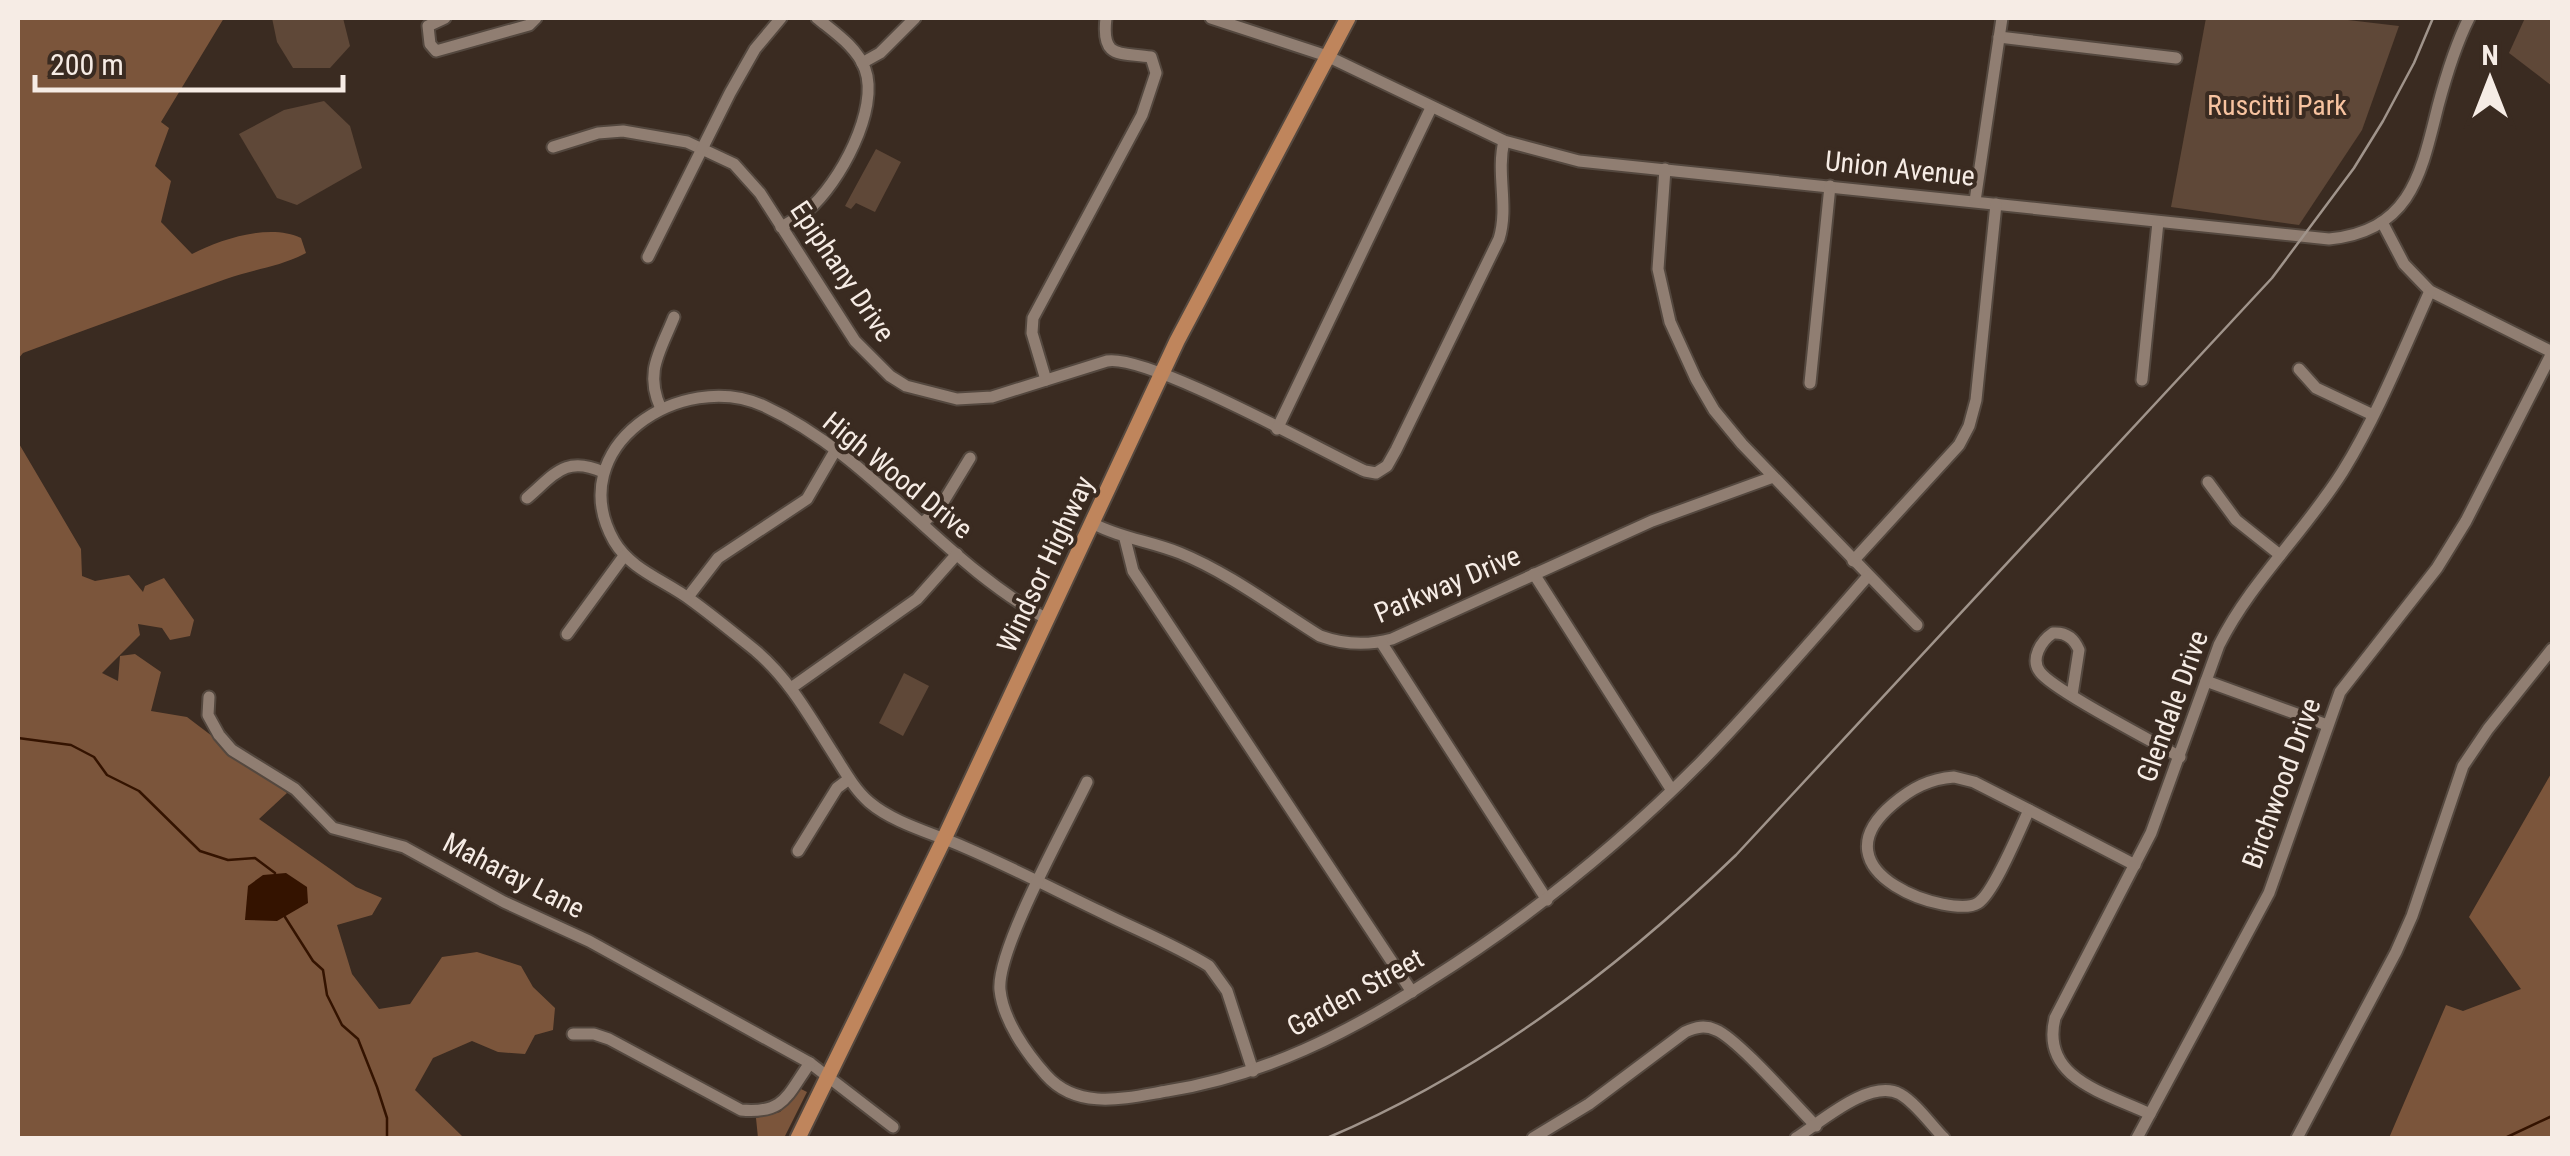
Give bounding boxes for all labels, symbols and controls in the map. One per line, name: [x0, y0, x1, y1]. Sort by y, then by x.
scale bar: [35, 30, 342, 92]
north arrow: [2440, 30, 2540, 130]
text: N: [2481, 39, 2499, 72]
text: 200 m: [50, 47, 124, 82]
park label: Ruscitti Park: [2207, 89, 2347, 122]
street label: Union Avenue: [1823, 144, 1976, 193]
street label: Epiphany Drive: [783, 195, 902, 348]
street label: High Wood Drive: [816, 405, 979, 546]
street label: Windsor Highway: [990, 470, 1101, 658]
street label: Parkway Drive: [1369, 539, 1525, 630]
street label: Glendale Drive: [2130, 626, 2215, 786]
street label: Birchwood Drive: [2235, 693, 2328, 873]
street label: Maharay Lane: [438, 826, 590, 925]
street label: Garden Street: [1281, 941, 1429, 1043]

